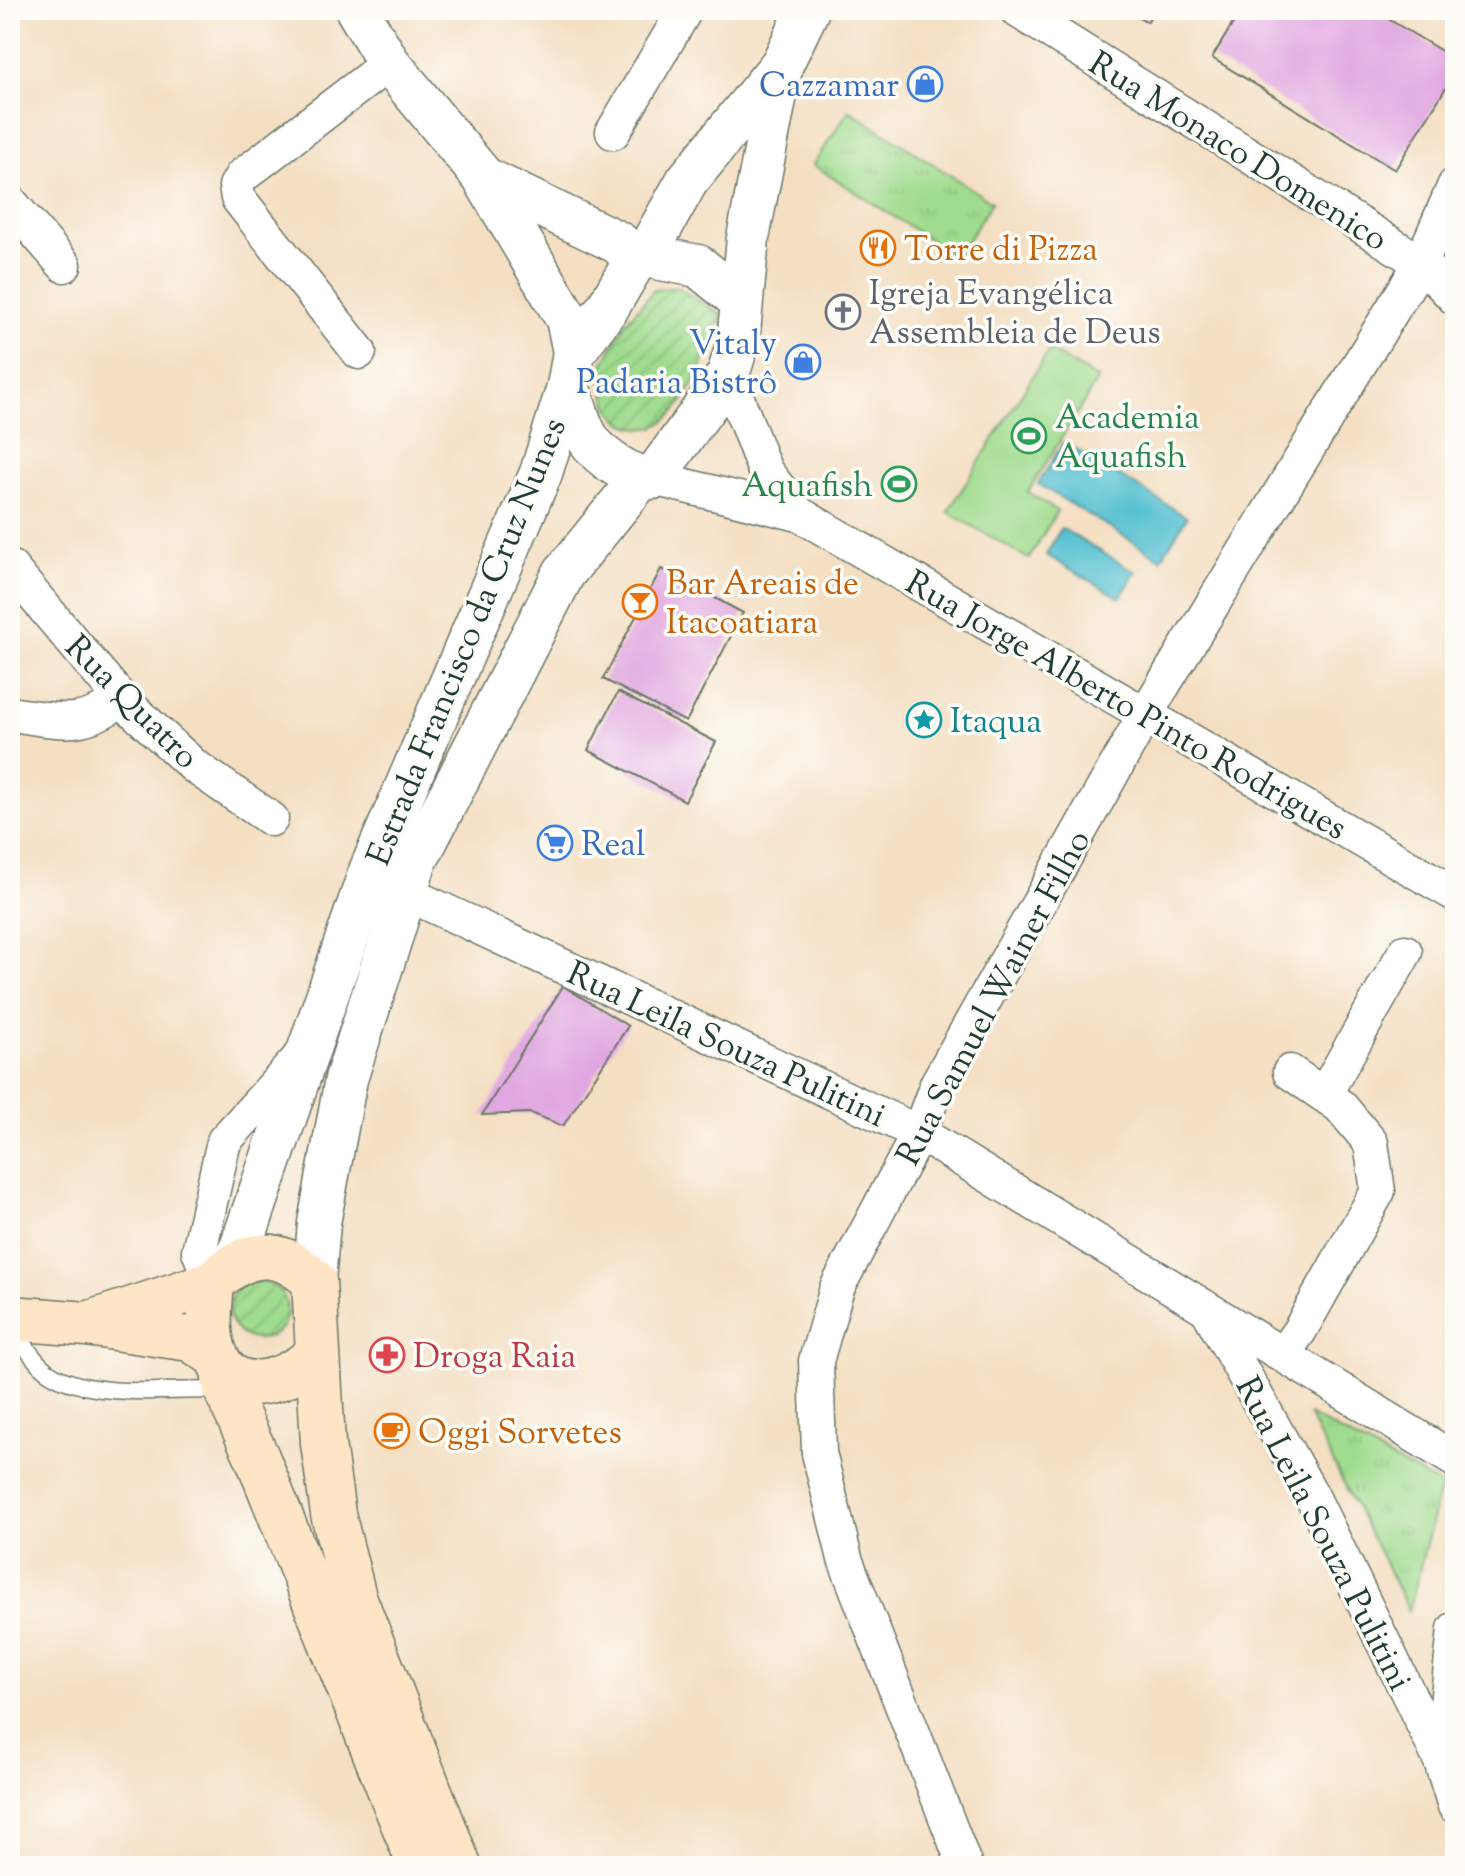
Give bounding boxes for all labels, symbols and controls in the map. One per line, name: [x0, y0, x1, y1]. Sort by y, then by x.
street label: Rua Monaco Domenico: [1078, 41, 1396, 265]
place label: Cazzamar: [759, 63, 899, 112]
shop icon: Cazzamar: [906, 65, 944, 103]
place label: Torre di Pizza: [904, 227, 1098, 276]
restaurant icon: Torre di Pizza: [859, 229, 897, 267]
place label: Igreja Evangélica Assembleia de Deus: [869, 271, 1161, 359]
church icon: Igreja Evangélica Assembleia de Deus: [824, 293, 862, 331]
place label: Vitaly Padaria Bistrô: [576, 321, 777, 409]
shop icon: Vitaly Padaria Bistrô: [784, 343, 822, 381]
place label: Academia Aquafish: [1055, 395, 1200, 483]
street label: Estrada Francisco da Cruz Nunes: [356, 411, 581, 873]
sports icon: Academia Aquafish: [1010, 417, 1048, 455]
place label: Aquafish: [741, 463, 873, 512]
sports icon: Aquafish: [880, 465, 918, 503]
street label: Rua Jorge Alberto Pinto Rodrigues: [895, 560, 1355, 854]
place label: Bar Areais de Itacoatiara: [666, 561, 859, 649]
bar icon: Bar Areais de Itacoatiara: [621, 583, 659, 621]
street label: Rua Quatro: [52, 625, 209, 782]
place label: Itaqua: [950, 699, 1042, 748]
place icon: Itaqua: [905, 701, 943, 739]
place label: Real: [581, 822, 645, 871]
street label: Rua Samuel Wainer Filho: [886, 822, 1105, 1175]
supermarket icon: Real: [536, 824, 574, 862]
street label: Rua Leila Souza Pulitini: [558, 951, 893, 1142]
place label: Droga Raia: [413, 1334, 576, 1383]
pharmacy icon: Droga Raia: [368, 1336, 406, 1374]
street label: Rua Leila Souza Pulitini: [1221, 1369, 1422, 1700]
place label: Oggi Sorvetes: [418, 1410, 622, 1459]
cafe icon: Oggi Sorvetes: [373, 1412, 411, 1450]

